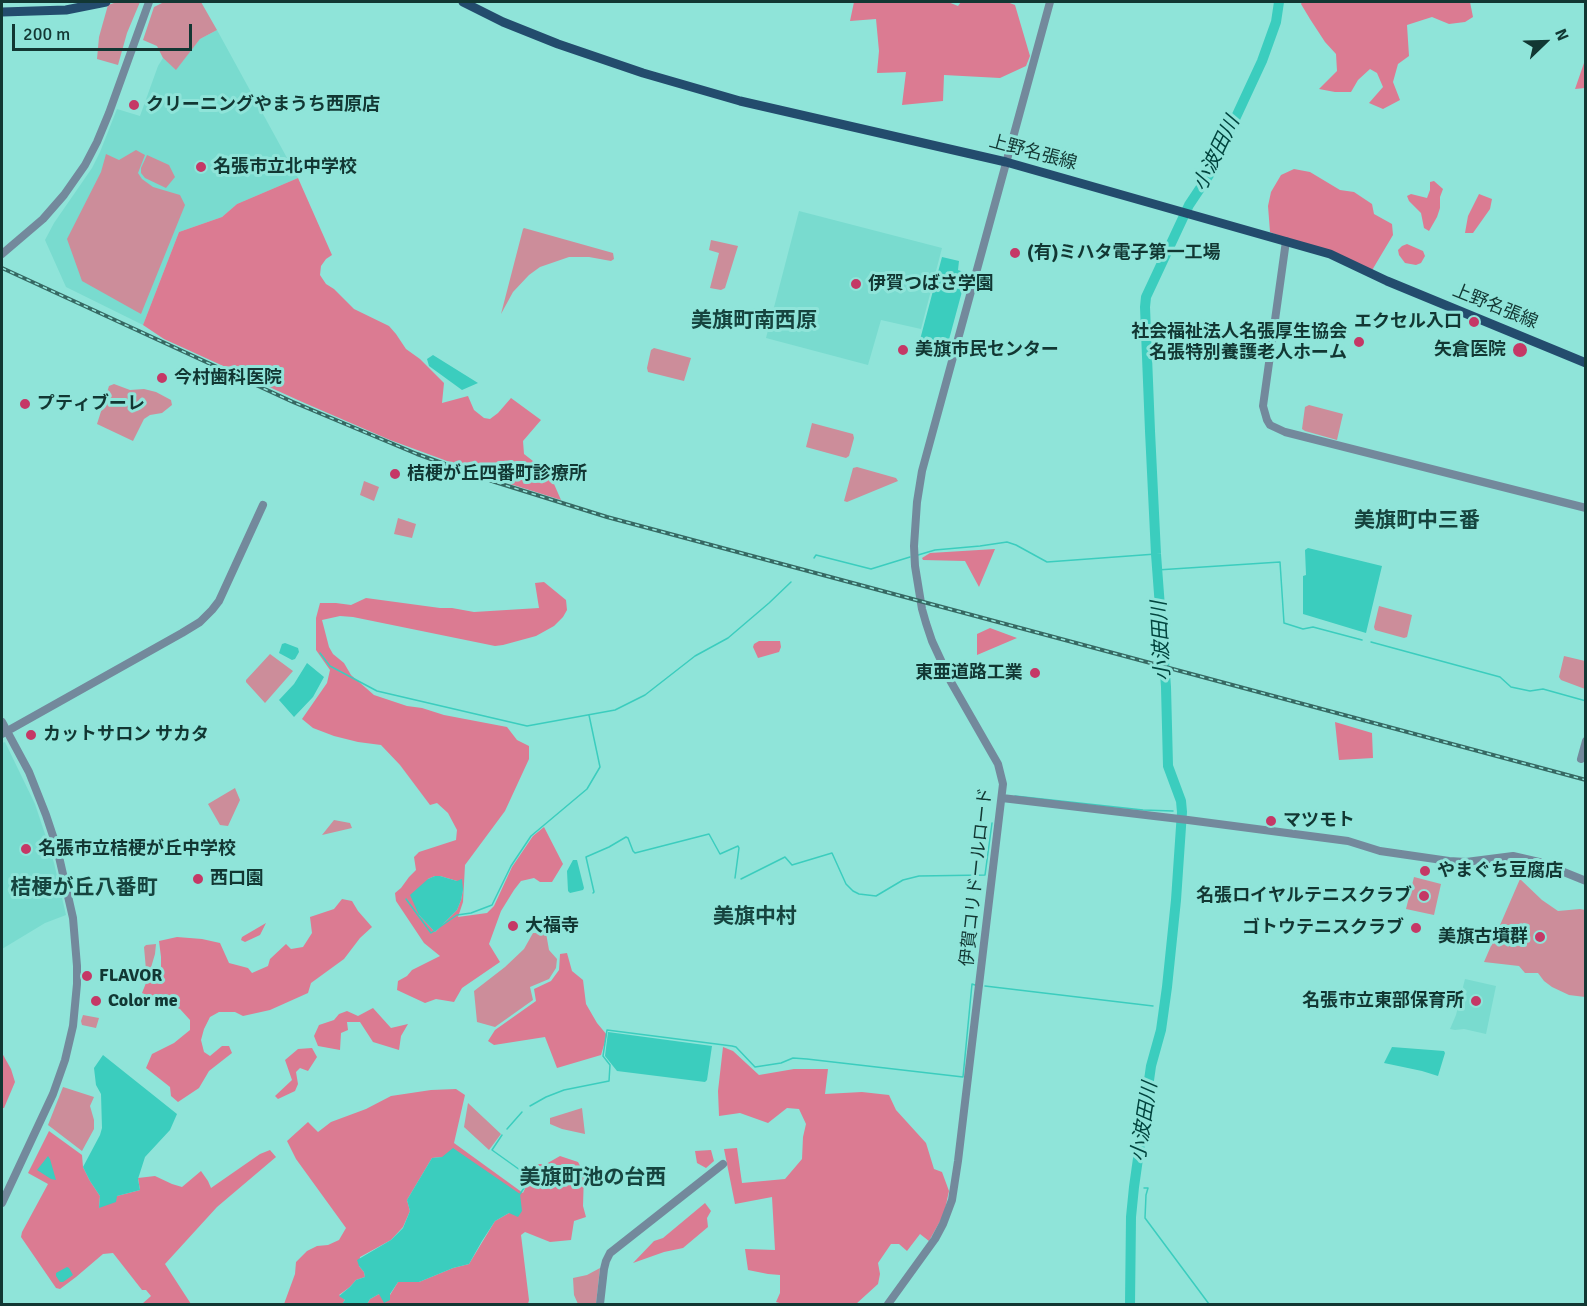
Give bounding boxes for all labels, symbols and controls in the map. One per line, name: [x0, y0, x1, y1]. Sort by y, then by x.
scale bar: [15, 12, 195, 50]
north arrow: [1515, 12, 1575, 72]
text: 200 m: [23, 23, 70, 45]
text: N: [1550, 26, 1573, 44]
place label: クリーニングやまうち西原店: [146, 94, 380, 116]
marker: クリーニングやまうち西原店: [127, 98, 141, 112]
water label: 小波田川: [1189, 113, 1245, 195]
street label: 上野名張線: [987, 131, 1079, 175]
place label: 名張市立北中学校: [213, 156, 357, 178]
marker: 名張市立北中学校: [194, 160, 208, 174]
place label: (有)ミハタ電子第一工場: [1027, 242, 1220, 264]
marker: (有)ミハタ電子第一工場: [1008, 246, 1022, 260]
place label: 伊賀つばさ学園: [868, 273, 994, 295]
marker: 伊賀つばさ学園: [849, 277, 863, 291]
street label: 上野名張線: [1449, 280, 1541, 334]
district label: 美旗町南西原: [691, 308, 817, 334]
place label: エクセル入口: [1354, 311, 1462, 333]
marker: エクセル入口: [1467, 315, 1481, 329]
place label: 社会福祉法人名張厚生協会 名張特別養護老人ホーム: [1131, 321, 1347, 364]
marker: 社会福祉法人名張厚生協会 名張特別養護老人ホーム: [1352, 335, 1366, 349]
place label: 美旗市民センター: [915, 339, 1059, 361]
place label: 矢倉医院: [1434, 339, 1506, 361]
marker: 矢倉医院: [1511, 341, 1529, 359]
marker: 美旗市民センター: [896, 343, 910, 357]
place label: 今村歯科医院: [174, 367, 282, 389]
marker: 今村歯科医院: [155, 371, 169, 385]
place label: プティブーレ: [37, 393, 145, 415]
marker: プティブーレ: [18, 397, 32, 411]
place label: 桔梗が丘四番町診療所: [407, 463, 587, 485]
marker: 桔梗が丘四番町診療所: [388, 467, 402, 481]
district label: 美旗町中三番: [1354, 508, 1480, 534]
water label: 小波田川: [1148, 600, 1176, 682]
place label: 東亜道路工業: [915, 662, 1023, 684]
marker: 東亜道路工業: [1028, 666, 1042, 680]
place label: カットサロン サカタ: [43, 724, 209, 746]
marker: カットサロン サカタ: [24, 728, 38, 742]
street label: 伊賀コリドールロード: [957, 786, 997, 968]
place label: マツモト: [1283, 810, 1355, 832]
marker: マツモト: [1264, 814, 1278, 828]
place label: 名張市立桔梗が丘中学校: [38, 838, 236, 860]
marker: 名張市立桔梗が丘中学校: [19, 842, 33, 856]
place label: やまぐち豆腐店: [1437, 860, 1563, 882]
marker: やまぐち豆腐店: [1418, 864, 1432, 878]
place label: 西口園: [210, 868, 264, 890]
marker: 西口園: [191, 872, 205, 886]
district label: 桔梗が丘八番町: [11, 875, 157, 901]
place label: 名張ロイヤルテニスクラブ: [1196, 885, 1412, 907]
marker: 名張ロイヤルテニスクラブ: [1417, 889, 1431, 903]
district label: 美旗中村: [713, 904, 797, 930]
place label: 大福寺: [525, 915, 579, 937]
place label: ゴトウテニスクラブ: [1242, 917, 1404, 939]
marker: 大福寺: [506, 919, 520, 933]
marker: ゴトウテニスクラブ: [1409, 921, 1423, 935]
place label: 美旗古墳群: [1438, 926, 1528, 948]
marker: 美旗古墳群: [1533, 930, 1547, 944]
place label: FLAVOR: [99, 965, 162, 987]
marker: FLAVOR: [80, 969, 94, 983]
place label: Color me: [108, 990, 178, 1012]
place label: 名張市立東部保育所: [1302, 990, 1464, 1012]
marker: Color me: [89, 994, 103, 1008]
marker: 名張市立東部保育所: [1469, 994, 1483, 1008]
water label: 小波田川: [1127, 1081, 1163, 1163]
district label: 美旗町池の台西: [520, 1165, 666, 1191]

